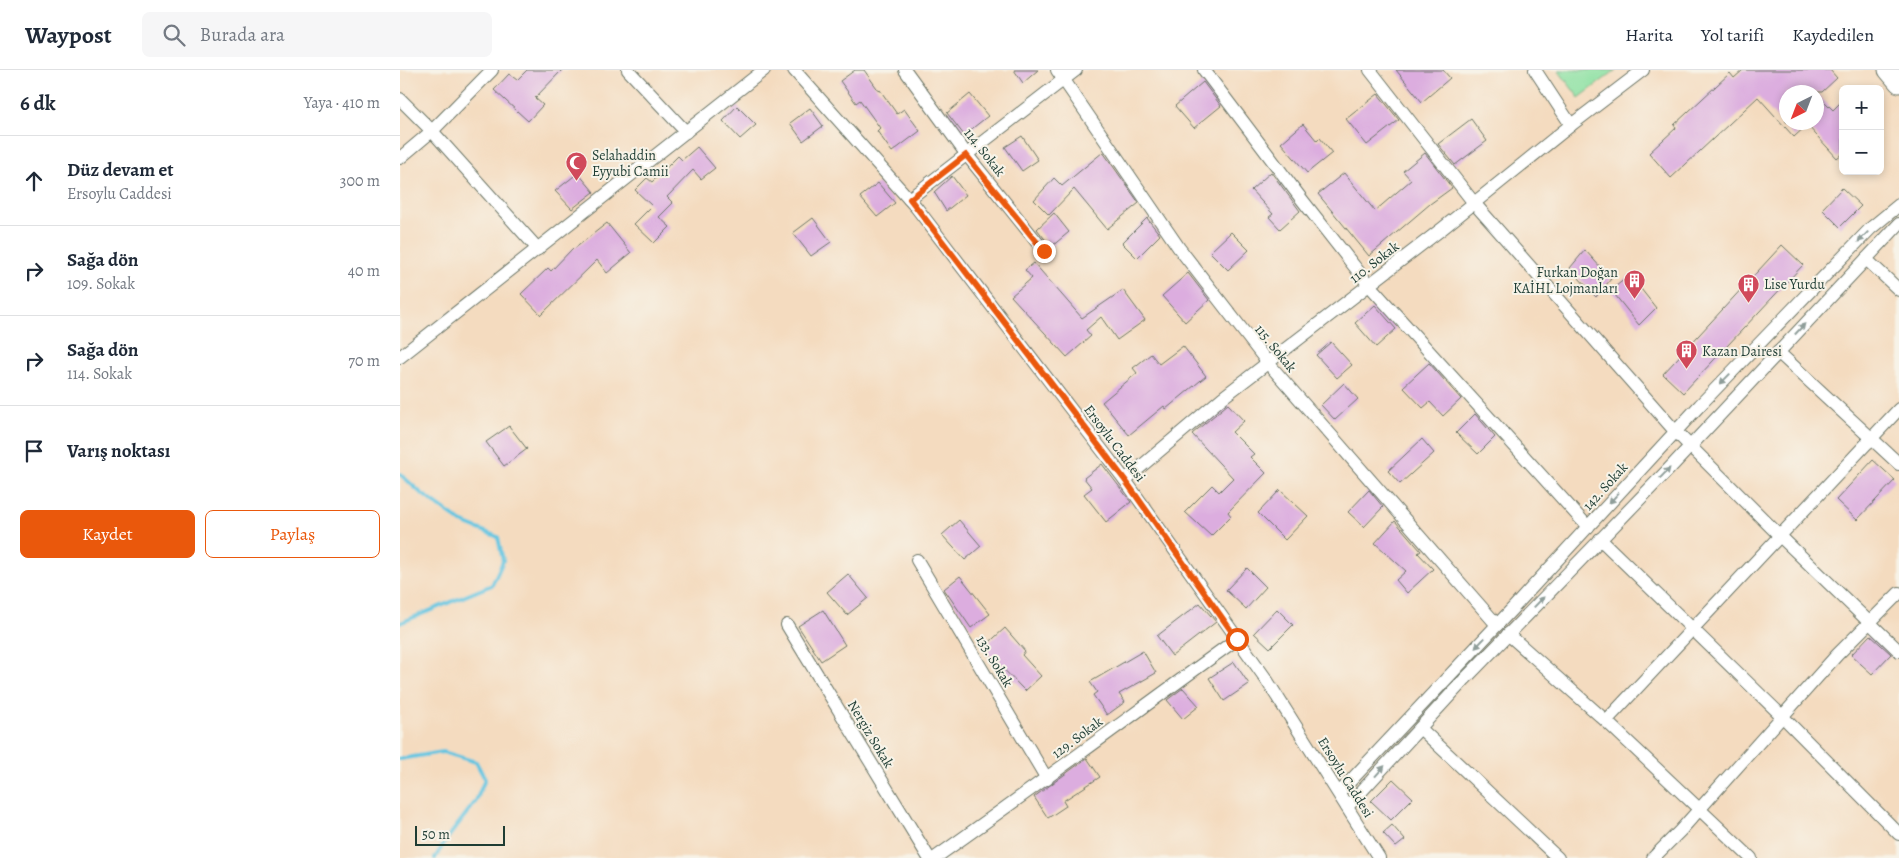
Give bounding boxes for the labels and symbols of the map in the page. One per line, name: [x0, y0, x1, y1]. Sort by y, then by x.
north arrow: [1779, 85, 1824, 130]
street label: 114. Sokak: [960, 124, 1010, 181]
place label: Selahaddin Eyyubi Camii: [592, 146, 669, 181]
mosque icon: Selahaddin Eyyubi Camii: [564, 151, 588, 182]
one-way arrow: [1857, 231, 1869, 243]
street label: 110. Sokak: [1346, 237, 1403, 288]
route end: [1033, 240, 1056, 263]
place label: Furkan Doğan KAİHL Lojmanları: [1513, 263, 1618, 298]
building icon: Furkan Doğan KAİHL Lojmanları: [1622, 268, 1646, 299]
building icon: Lise Yurdu: [1736, 272, 1760, 303]
place label: Lise Yurdu: [1764, 275, 1825, 294]
street label: 115. Sokak: [1250, 320, 1301, 376]
one-way arrow: [1794, 323, 1806, 335]
building icon: Kazan Dairesi: [1674, 339, 1698, 370]
place label: Kazan Dairesi: [1702, 342, 1782, 361]
one-way arrow: [1719, 372, 1731, 384]
street label: Ersoylu Caddesi: [1079, 401, 1150, 486]
street label: 142. Sokak: [1579, 458, 1632, 515]
one-way arrow: [1659, 467, 1671, 479]
one-way arrow: [1608, 491, 1620, 503]
one-way arrow: [1533, 596, 1545, 608]
route start: [1226, 628, 1249, 651]
street label: 133. Sokak: [972, 632, 1018, 691]
one-way arrow: [1474, 636, 1486, 648]
street label: Nergiz Sokak: [843, 697, 898, 772]
street label: 129. Sokak: [1048, 712, 1107, 763]
street label: Ersoylu Caddesi: [1313, 733, 1378, 821]
one-way arrow: [1374, 766, 1386, 778]
scale bar: [415, 823, 505, 846]

